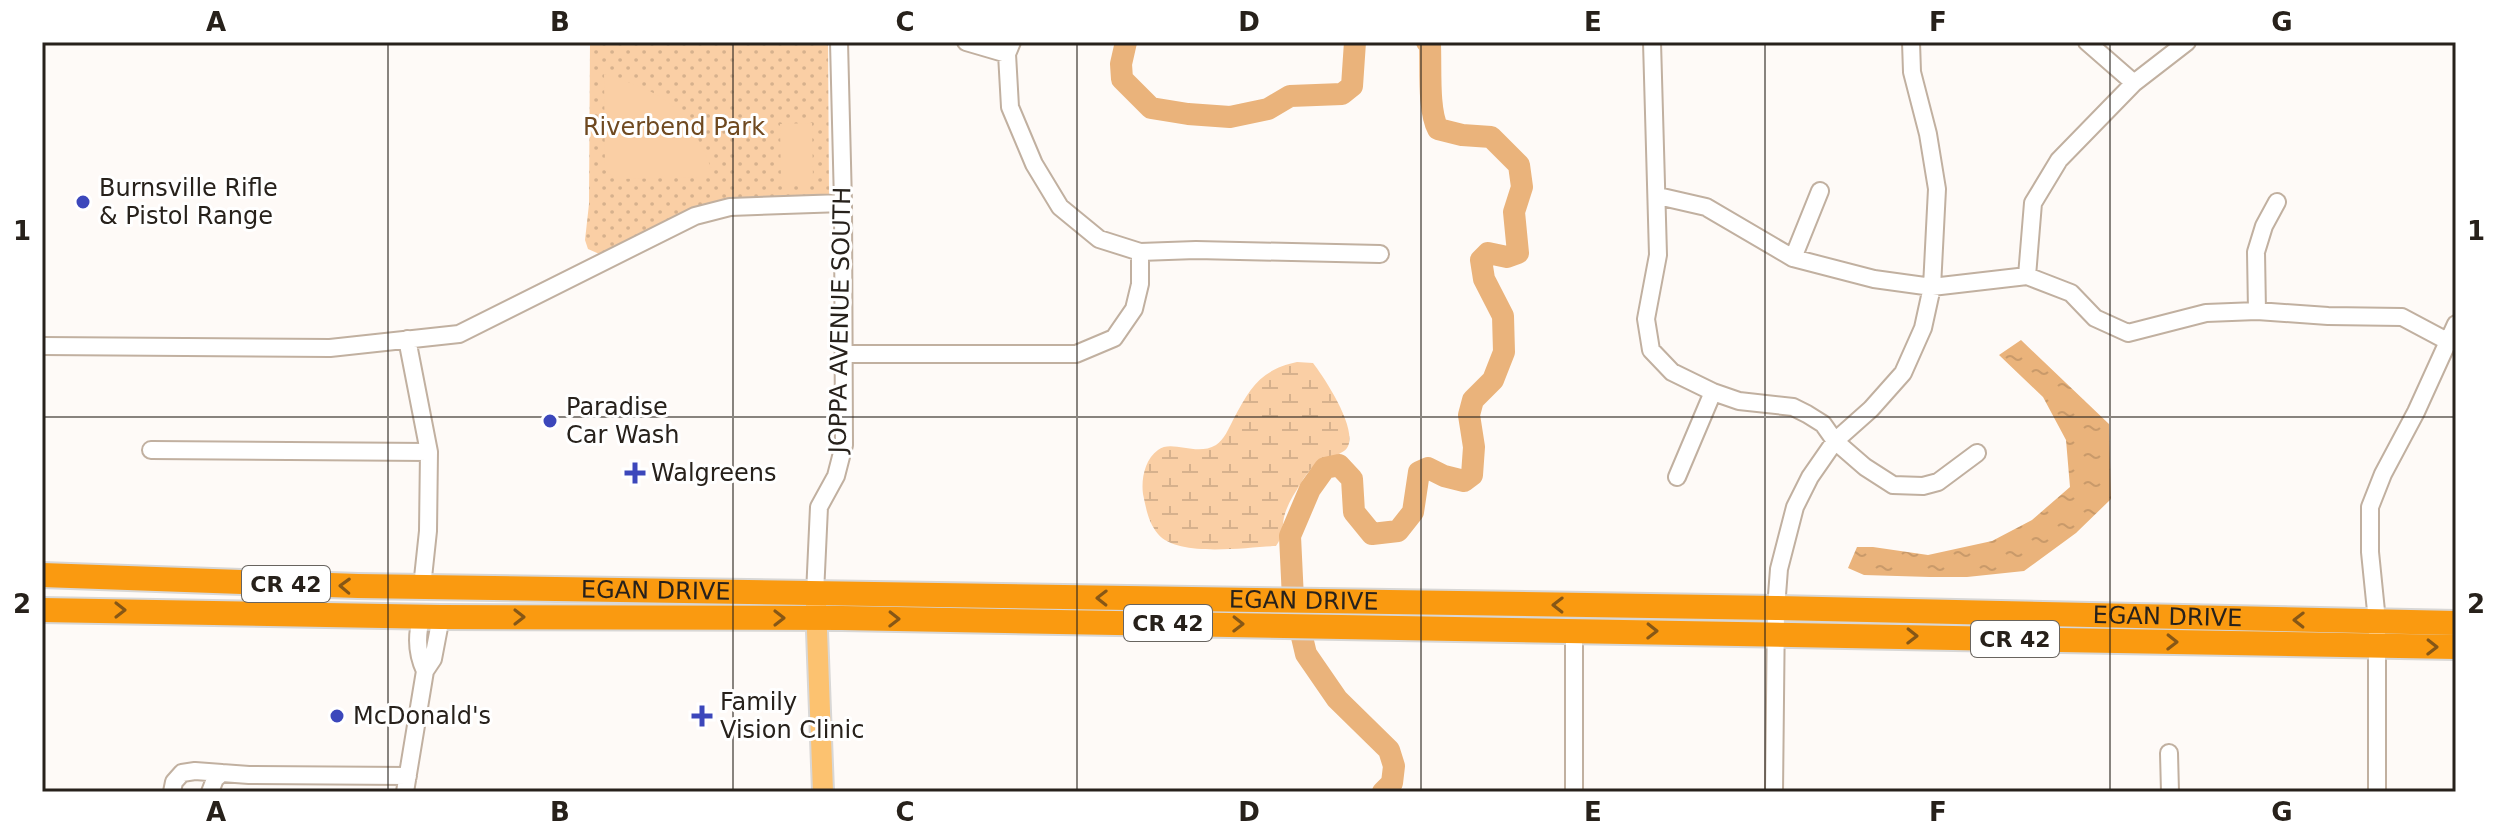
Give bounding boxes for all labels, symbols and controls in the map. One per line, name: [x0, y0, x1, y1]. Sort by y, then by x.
text: A: [206, 7, 226, 37]
text: B: [550, 7, 570, 37]
text: C: [895, 7, 915, 37]
text: D: [1238, 7, 1260, 37]
text: E: [1584, 7, 1602, 37]
text: F: [1929, 7, 1947, 37]
text: G: [2271, 7, 2293, 37]
park label: Riverbend Park: [583, 113, 765, 141]
place label: Burnsville Rifle & Pistol Range: [99, 174, 278, 230]
street label: JOPPA AVENUE SOUTH: [824, 186, 856, 456]
marker: Burnsville Rifle & Pistol Range: [74, 193, 92, 211]
text: 1: [13, 216, 31, 246]
text: 1: [2467, 216, 2485, 246]
place label: Paradise Car Wash: [566, 393, 680, 449]
marker: Paradise Car Wash: [541, 412, 559, 430]
place label: Walgreens: [651, 459, 776, 487]
marker: Walgreens: [626, 464, 644, 482]
road number: CR 42: [242, 566, 330, 602]
street label: EGAN DRIVE: [581, 575, 731, 606]
one-way arrow: [338, 577, 351, 594]
street label: EGAN DRIVE: [1229, 586, 1379, 616]
text: 2: [13, 589, 31, 619]
one-way arrow: [1095, 589, 1108, 607]
text: 2: [2467, 589, 2485, 619]
one-way arrow: [1551, 596, 1564, 614]
street label: EGAN DRIVE: [2092, 601, 2243, 632]
one-way arrow: [114, 602, 127, 619]
road number: CR 42: [1124, 605, 1212, 641]
one-way arrow: [513, 608, 526, 626]
one-way arrow: [773, 609, 786, 627]
one-way arrow: [888, 610, 901, 628]
one-way arrow: [2292, 611, 2305, 629]
one-way arrow: [1232, 616, 1245, 633]
road number: CR 42: [1971, 621, 2059, 657]
one-way arrow: [1646, 623, 1659, 640]
one-way arrow: [1906, 628, 1919, 645]
one-way arrow: [2166, 633, 2179, 650]
one-way arrow: [2426, 638, 2439, 656]
place label: Family Vision Clinic: [720, 688, 864, 744]
place label: McDonald's: [353, 702, 491, 730]
marker: Family Vision Clinic: [691, 705, 713, 727]
marker: McDonald's: [328, 707, 346, 725]
text: A: [206, 797, 226, 827]
text: B: [550, 797, 570, 827]
text: C: [895, 797, 915, 827]
text: D: [1238, 797, 1260, 827]
text: E: [1584, 797, 1602, 827]
text: F: [1929, 797, 1947, 827]
text: G: [2271, 797, 2293, 827]

